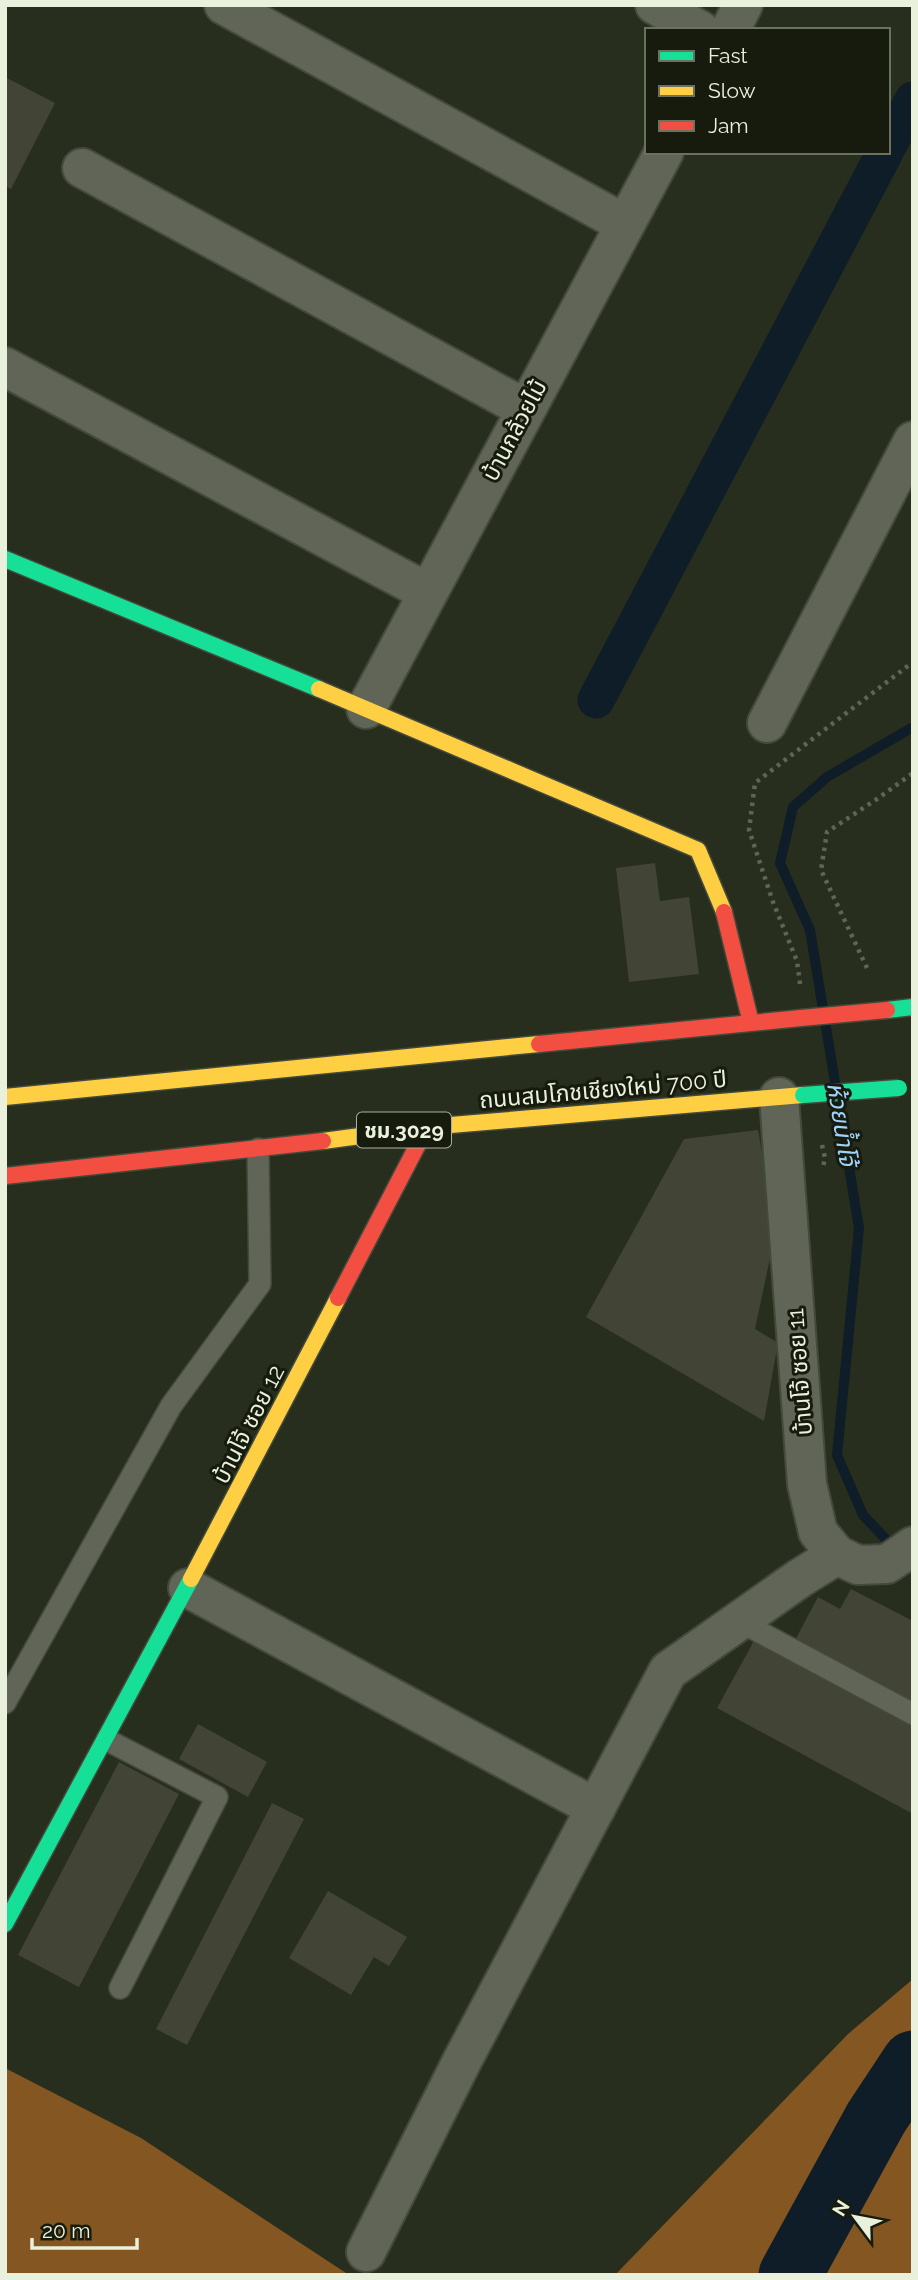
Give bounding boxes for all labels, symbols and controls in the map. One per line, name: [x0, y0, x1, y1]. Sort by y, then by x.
legend: [645, 28, 890, 154]
text: Fast: [708, 43, 748, 68]
text: Slow: [708, 78, 756, 103]
text: Jam: [708, 113, 749, 138]
street label: บ้านกล้วยไม้: [476, 375, 552, 485]
street label: ถนนสมโภชเชียงใหม่ 700 ปี: [478, 1065, 728, 1113]
water label: ห้วยน้ำโจ้: [821, 1080, 865, 1171]
road number: ชม.3029: [357, 1112, 451, 1148]
street label: บ้านโจ้ ซอย 11: [781, 1308, 817, 1436]
street label: บ้านโจ้ ซอย 12: [207, 1360, 289, 1488]
north arrow: [820, 2182, 890, 2252]
text: N: [827, 2196, 854, 2220]
scale bar: [32, 2206, 136, 2250]
text: 20 m: [42, 2218, 90, 2243]

